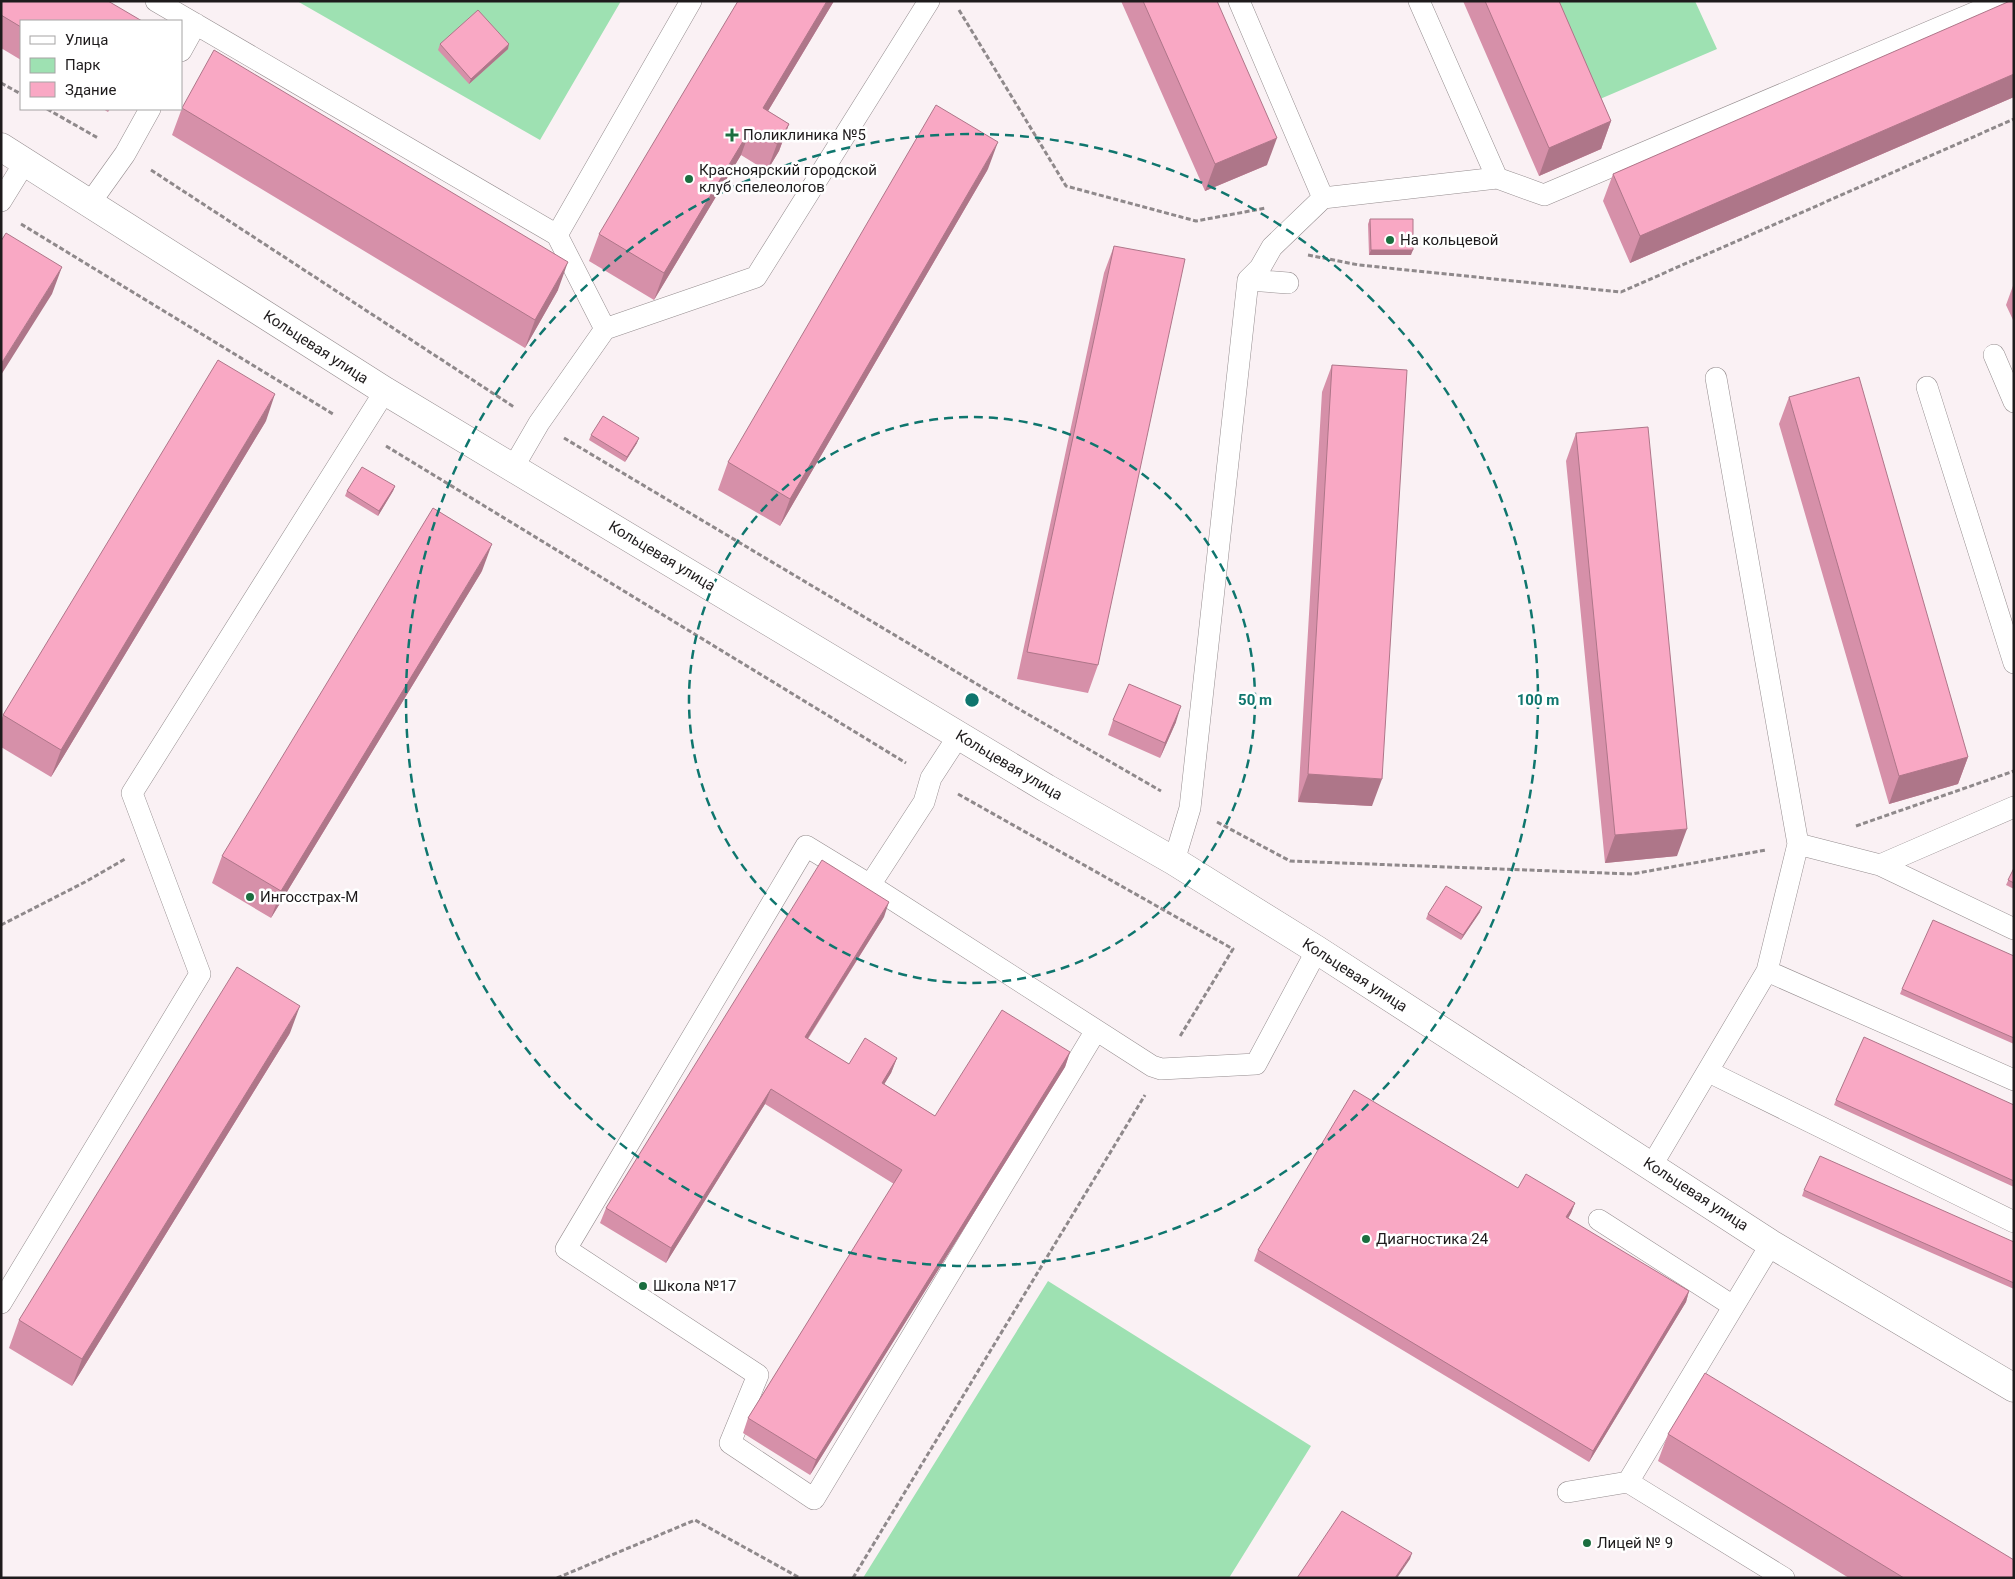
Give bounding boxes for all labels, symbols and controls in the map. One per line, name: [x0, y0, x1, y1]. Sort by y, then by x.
legend: [20, 20, 182, 110]
text: Улица: [65, 31, 108, 49]
text: Парк: [65, 56, 100, 74]
text: Здание: [65, 81, 116, 99]
place label: Поликлиника №5: [743, 126, 866, 144]
marker: Поликлиника №5: [725, 128, 739, 142]
place label: Красноярский городской клуб спелеологов: [699, 161, 877, 196]
marker: Красноярский городской клуб спелеологов: [683, 173, 695, 185]
place label: На кольцевой: [1400, 231, 1498, 249]
marker: На кольцевой: [1384, 234, 1396, 246]
street label: Кольцевая улица: [260, 306, 372, 388]
street label: Кольцевая улица: [605, 517, 719, 595]
centre of rings: [963, 691, 981, 709]
text: 50 m: [1238, 691, 1272, 709]
text: 100 m: [1517, 691, 1559, 709]
street label: Кольцевая улица: [952, 726, 1066, 804]
place label: Ингосстрах-М: [260, 888, 358, 906]
marker: Ингосстрах-М: [244, 891, 256, 903]
street label: Кольцевая улица: [1299, 934, 1411, 1016]
street label: Кольцевая улица: [1640, 1153, 1752, 1235]
place label: Диагностика 24: [1376, 1230, 1489, 1248]
marker: Диагностика 24: [1360, 1233, 1372, 1245]
place label: Школа №17: [653, 1277, 736, 1295]
marker: Школа №17: [637, 1280, 649, 1292]
place label: Лицей № 9: [1597, 1534, 1673, 1552]
marker: Лицей № 9: [1581, 1537, 1593, 1549]

